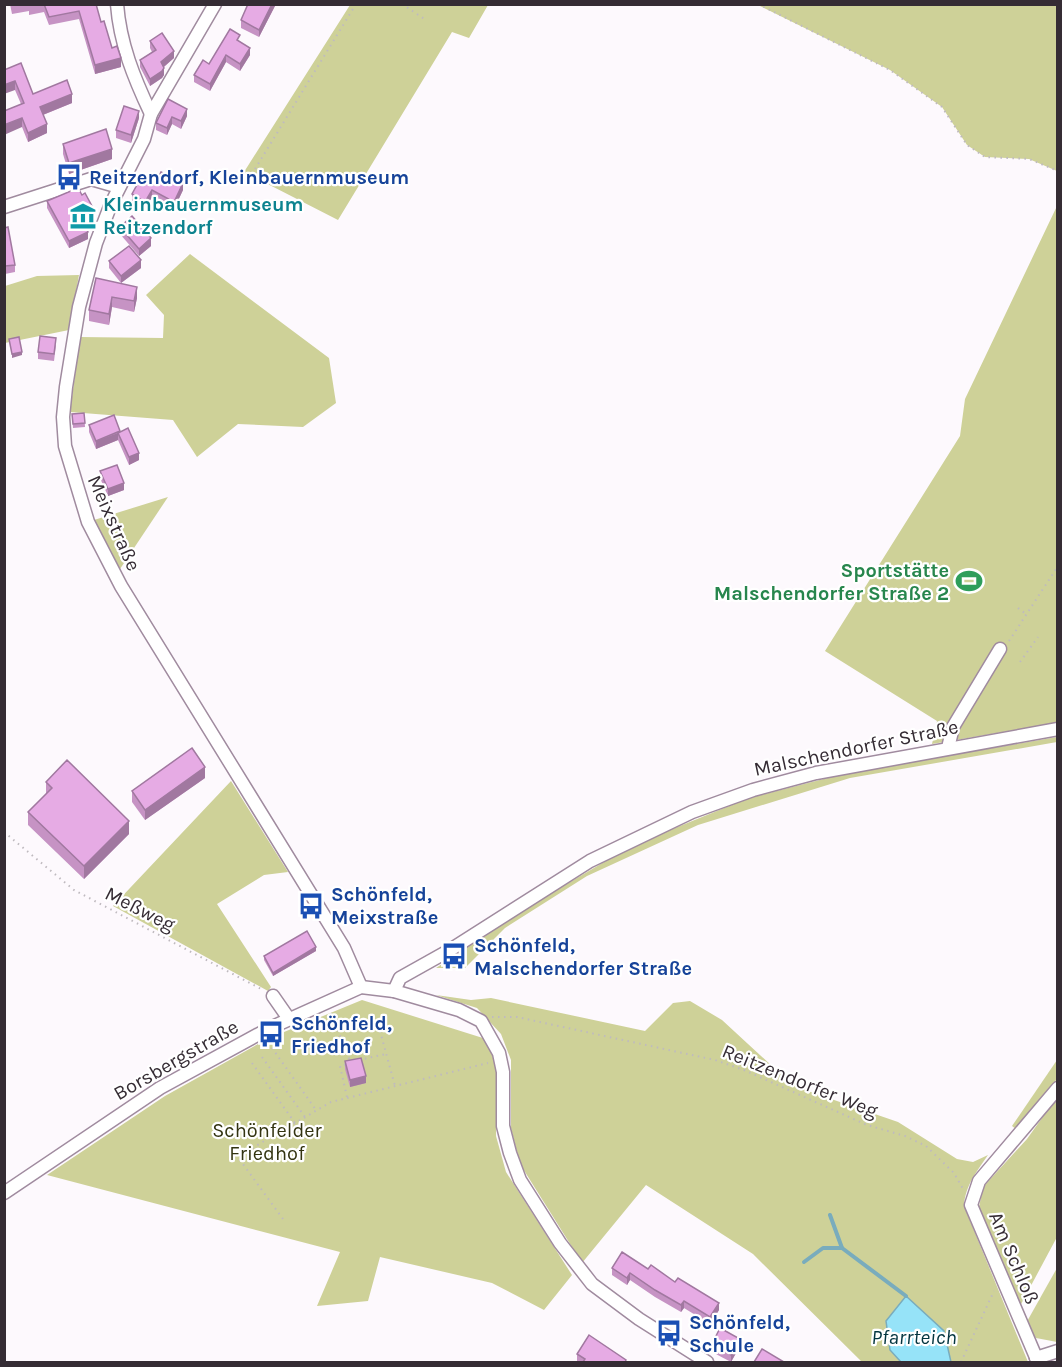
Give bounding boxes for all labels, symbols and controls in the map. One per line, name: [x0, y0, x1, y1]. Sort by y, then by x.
bus stop icon: Reitzendorf, Kleinbauernmuseum: [54, 162, 84, 192]
place label: Reitzendorf, Kleinbauernmuseum: [89, 166, 409, 189]
place label: Kleinbauernmuseum Reitzendorf: [103, 193, 303, 239]
museum icon: Kleinbauernmuseum Reitzendorf: [68, 201, 98, 231]
street label: Meixstraße: [83, 472, 145, 574]
place label: Sportstätte Malschendorfer Straße 2: [714, 559, 949, 605]
sports icon: Sportstätte Malschendorfer Straße 2: [954, 566, 984, 596]
street label: Malschendorfer Straße: [752, 715, 960, 781]
street label: Meßweg: [101, 882, 179, 936]
place label: Schönfeld, Meixstraße: [331, 883, 438, 929]
bus stop icon: Schönfeld, Meixstraße: [296, 891, 326, 921]
place label: Schönfeld, Malschendorfer Straße: [474, 934, 692, 980]
bus stop icon: Schönfeld, Malschendorfer Straße: [439, 941, 469, 971]
place label: Schönfeld, Friedhof: [291, 1012, 392, 1058]
street label: Borsbergstraße: [110, 1015, 242, 1105]
bus stop icon: Schönfeld, Friedhof: [256, 1019, 286, 1049]
street label: Reitzendorfer Weg: [719, 1039, 881, 1123]
park label: Schönfelder Friedhof: [212, 1119, 323, 1165]
street label: Am Schloß: [984, 1208, 1044, 1308]
place label: Schönfeld, Schule: [689, 1311, 790, 1357]
bus stop icon: Schönfeld, Schule: [654, 1318, 684, 1348]
water label: Pfarrteich: [871, 1325, 957, 1349]

